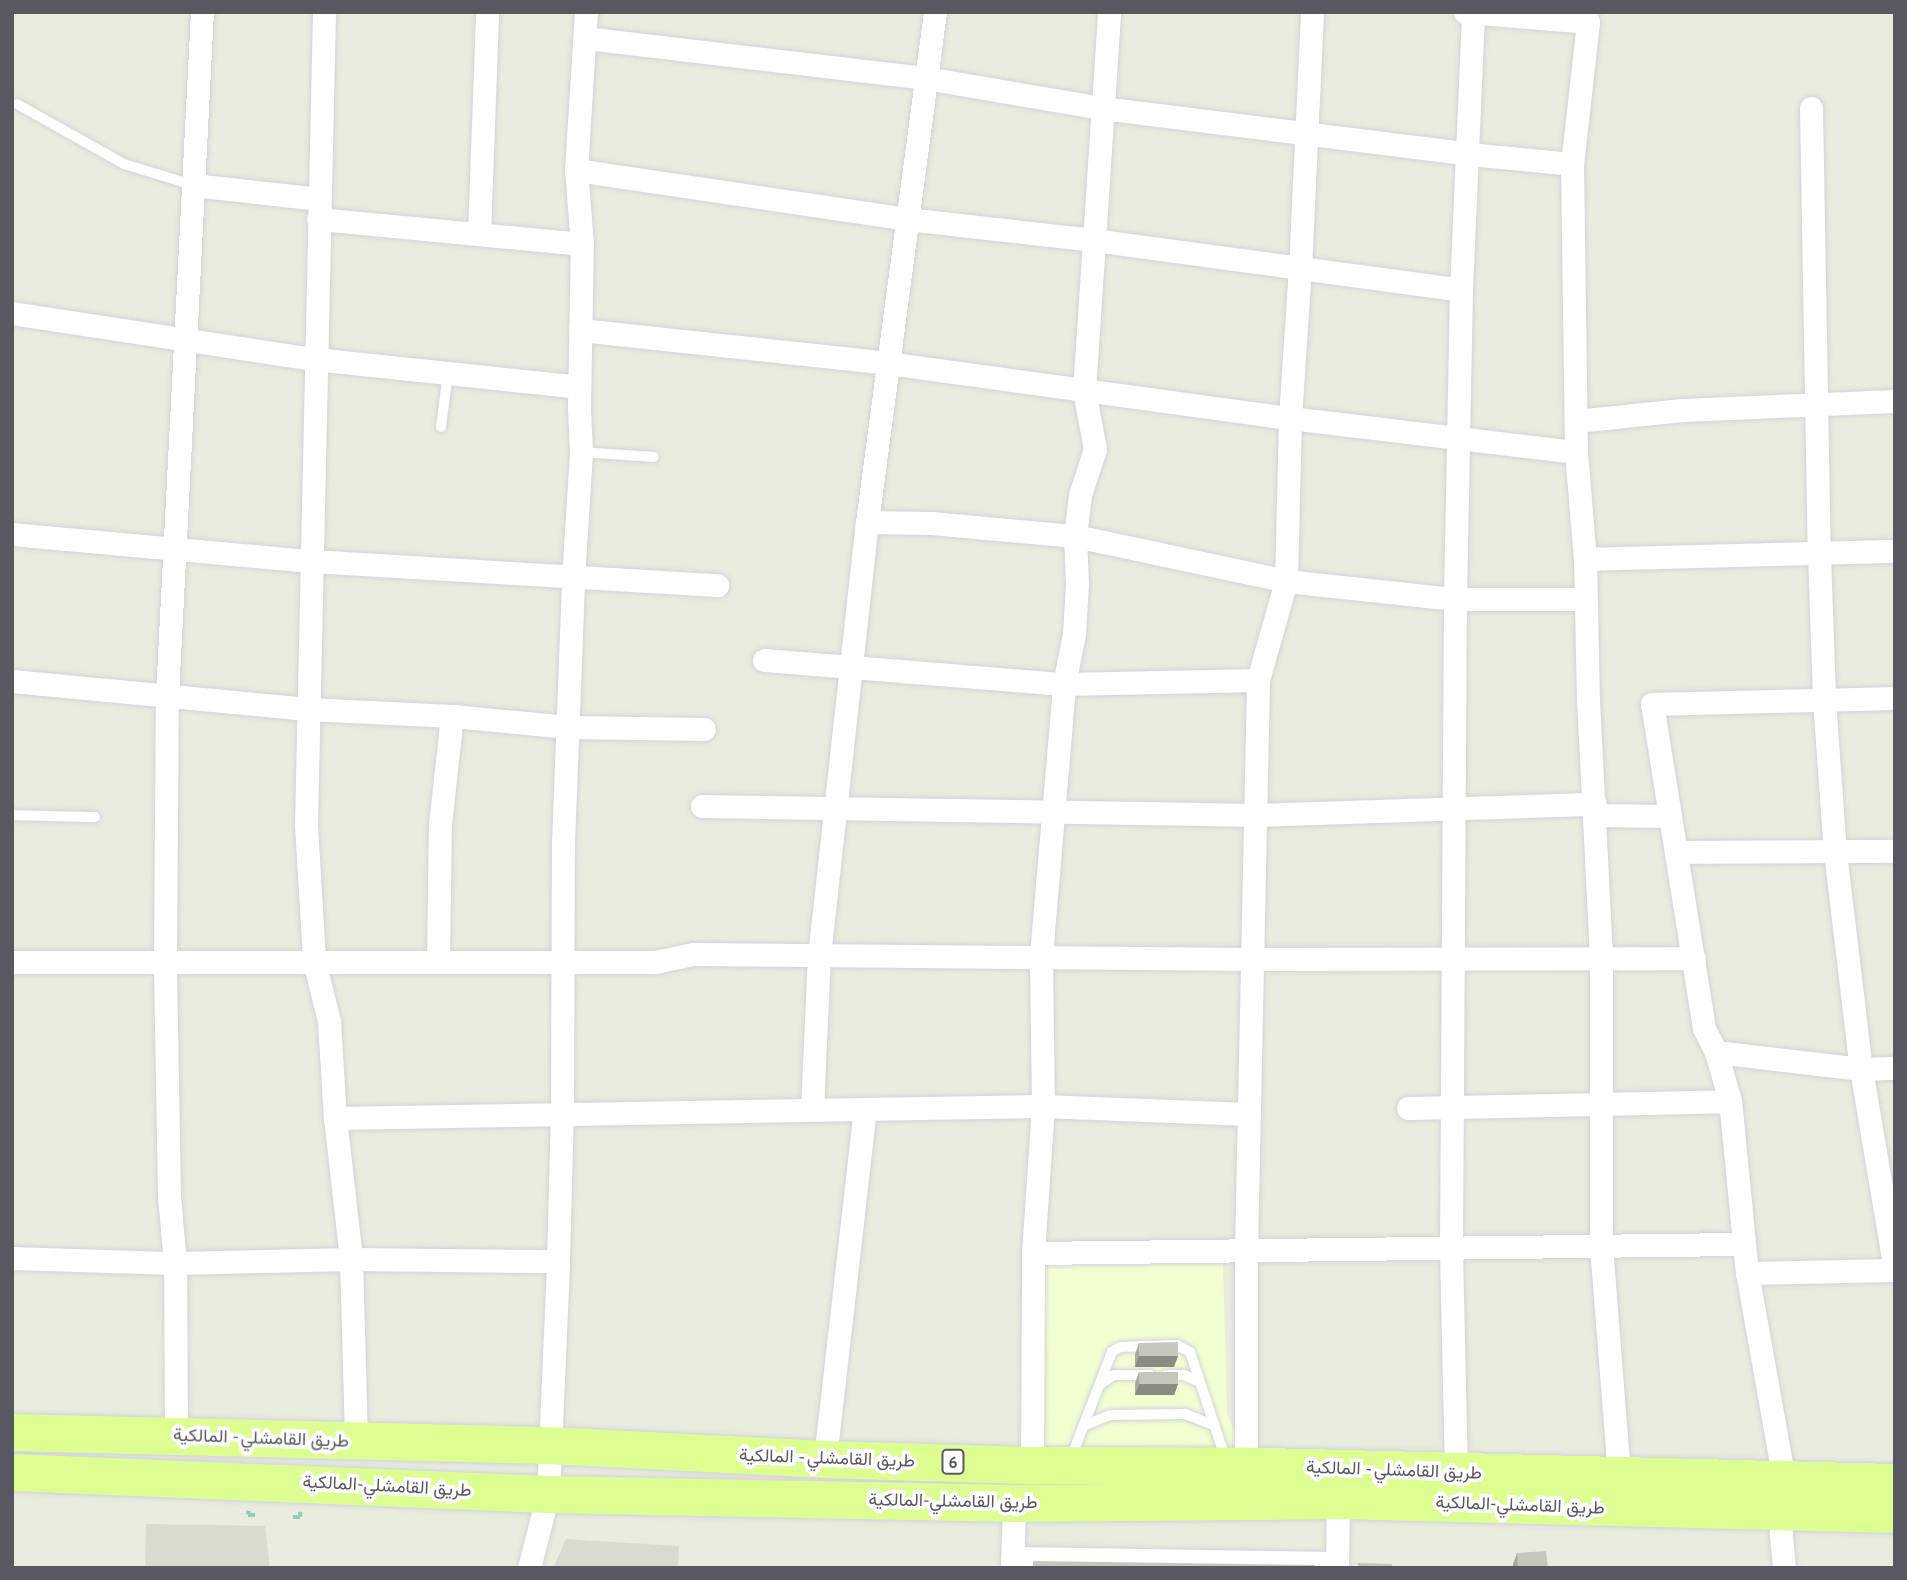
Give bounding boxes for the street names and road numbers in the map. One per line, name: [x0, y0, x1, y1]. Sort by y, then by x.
street label: طريق القامشلي - المالكية: [171, 1424, 351, 1452]
street label: طريق القامشلي - المالكية: [737, 1444, 917, 1472]
road number: 6: [941, 1450, 965, 1474]
street label: طريق القامشلي - المالكية: [1304, 1456, 1484, 1484]
street label: طريق القامشلي-المالكية: [302, 1471, 472, 1501]
street label: طريق القامشلي-المالكية: [868, 1489, 1038, 1513]
street label: طريق القامشلي-المالكية: [1435, 1491, 1605, 1519]

